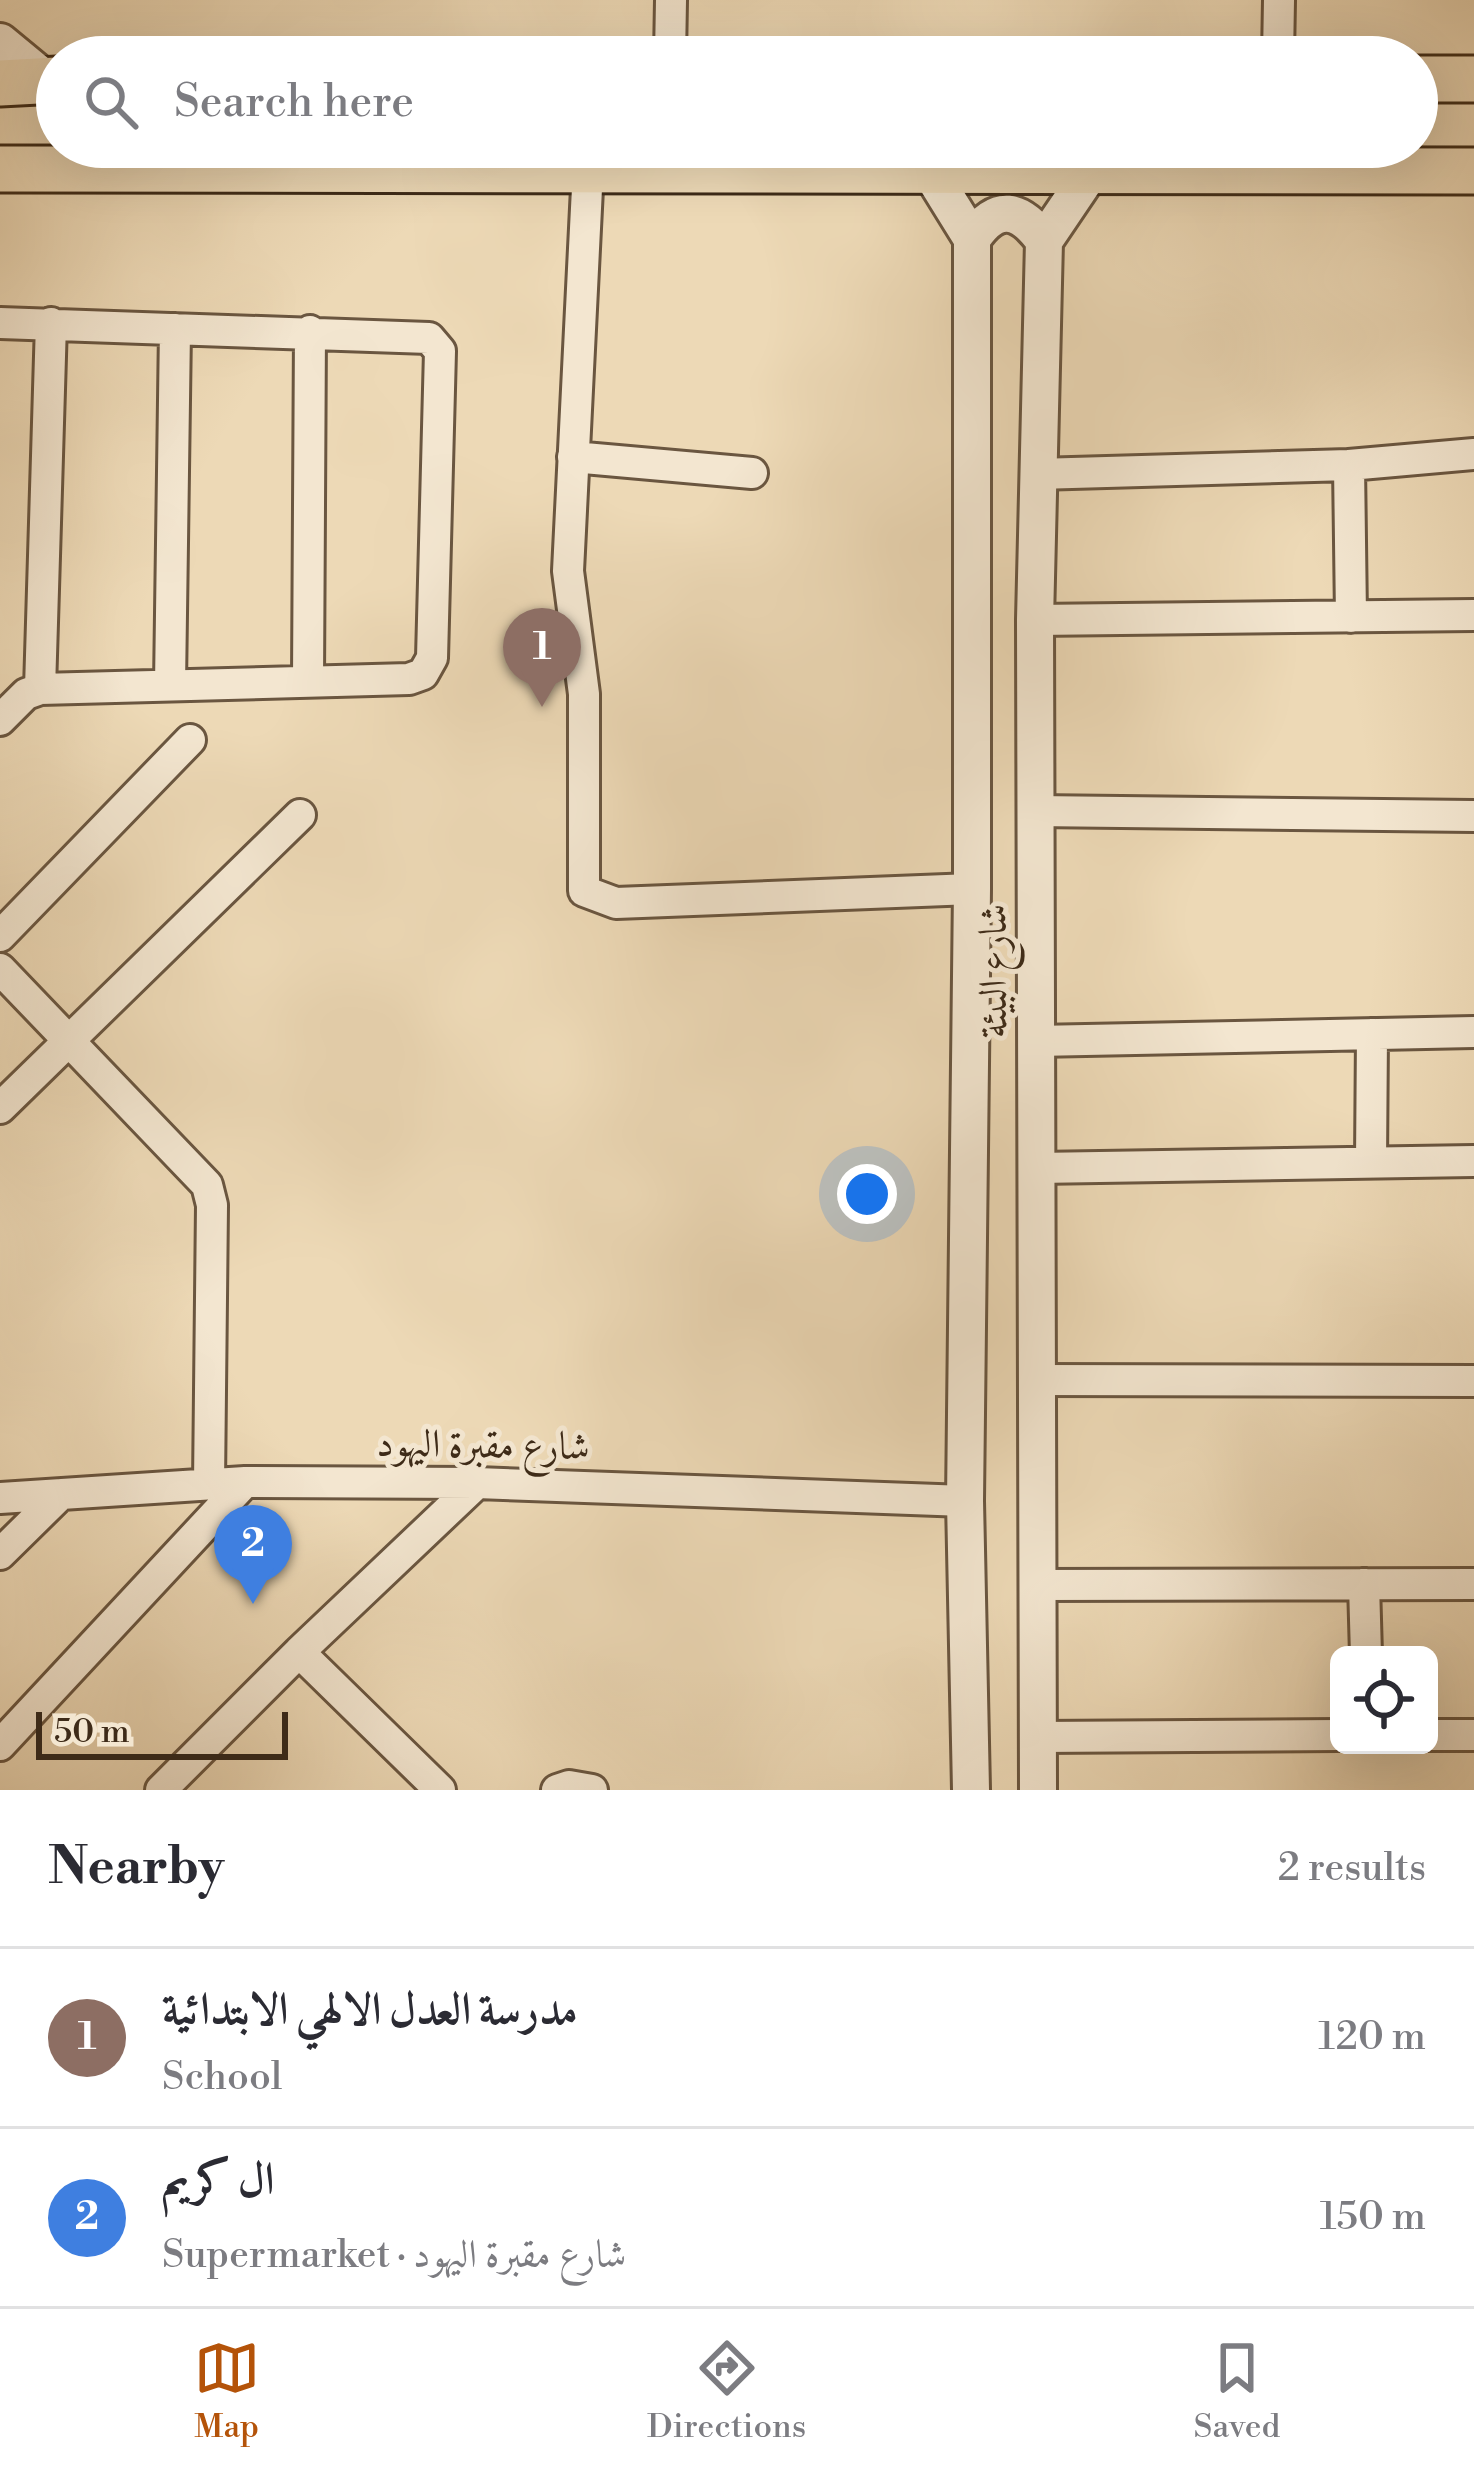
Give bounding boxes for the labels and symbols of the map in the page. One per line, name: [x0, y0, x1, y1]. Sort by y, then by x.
pin: 1: [503, 608, 581, 707]
street label: شارع البيئة: [970, 904, 1025, 1038]
your location: [837, 1164, 897, 1224]
street label: شارع مقبرة اليهود: [376, 1420, 590, 1478]
pin: 2: [214, 1505, 292, 1604]
scale bar: [36, 1706, 288, 1759]

